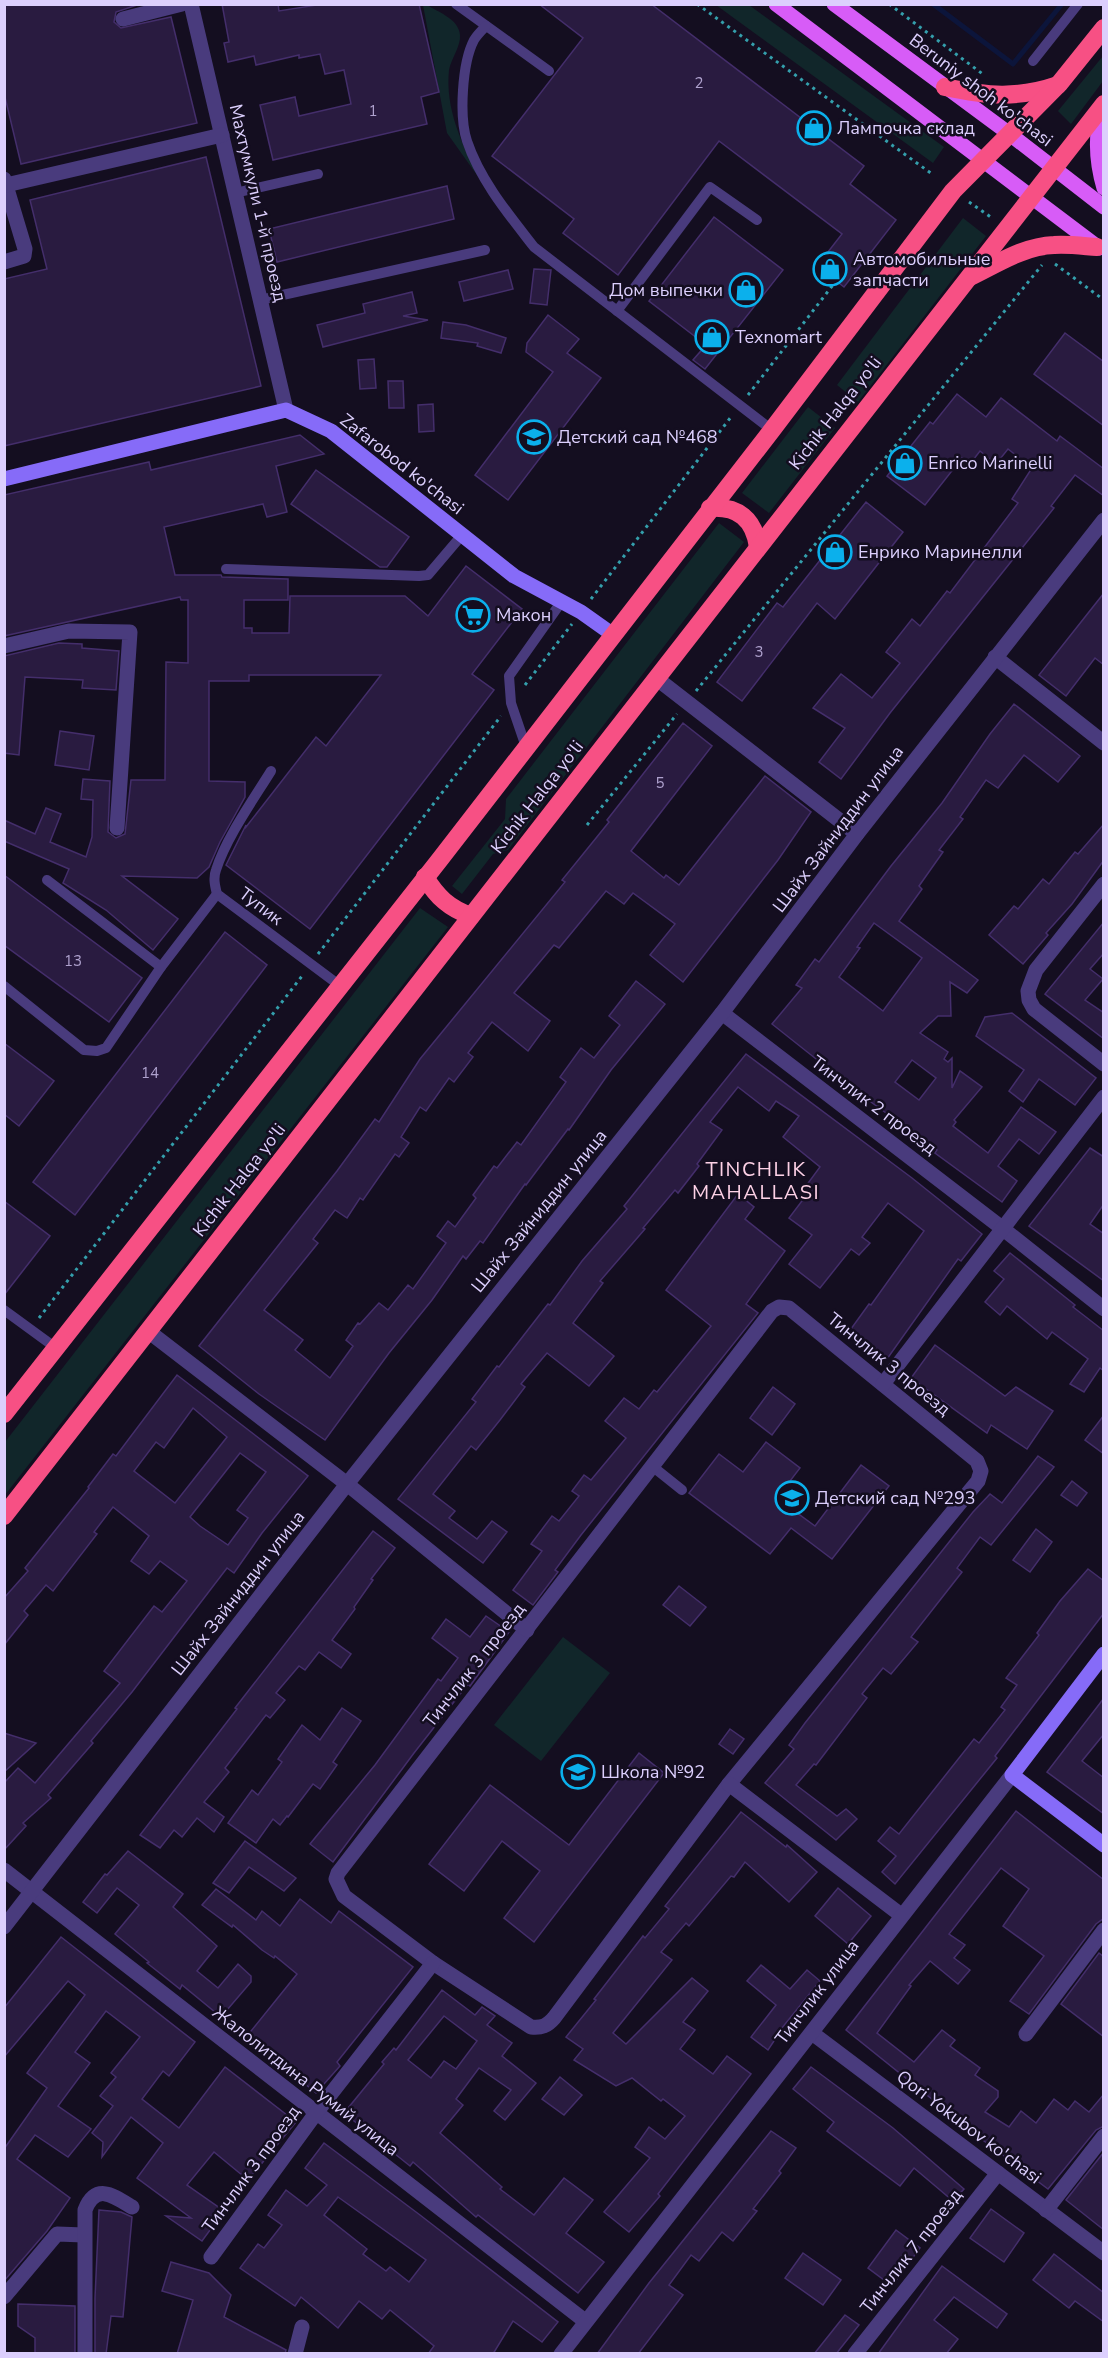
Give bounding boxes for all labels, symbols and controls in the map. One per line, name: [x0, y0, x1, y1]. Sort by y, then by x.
street label: Beruniy shoh ko'chasi: [904, 28, 1058, 152]
house number: 2: [694, 73, 704, 93]
house number: 1: [368, 101, 378, 121]
street label: Махтумкули 1-й проезд: [224, 102, 293, 305]
shop icon: Лампочка склад: [796, 110, 832, 146]
place label: Лампочка склад: [837, 116, 975, 140]
place label: Автомобильные запчасти: [853, 247, 991, 292]
shop icon: Автомобильные запчасти: [812, 251, 848, 287]
shop icon: Дом выпечки: [728, 272, 764, 308]
place label: Дом выпечки: [609, 278, 723, 302]
shop icon: Texnomart: [694, 319, 730, 355]
place label: Texnomart: [735, 325, 823, 349]
street label: Kichik Halqa yo'li: [783, 351, 887, 475]
street label: Zafarobod ko'chasi: [335, 408, 469, 520]
school or university icon: Детский сад №468: [516, 419, 552, 455]
place label: Детский сад №468: [557, 425, 718, 449]
shop icon: Enrico Marinelli: [887, 445, 923, 481]
place label: Enrico Marinelli: [928, 451, 1052, 475]
shop icon: Енрико Маринелли: [817, 534, 853, 570]
place label: Енрико Маринелли: [858, 540, 1022, 564]
supermarket icon: Макон: [455, 597, 491, 633]
place label: Макон: [496, 603, 551, 627]
house number: 3: [754, 642, 764, 662]
street label: Kichik Halqa yo'li: [485, 735, 589, 859]
street label: Шайх Зайниддин улица: [767, 741, 909, 917]
house number: 5: [655, 773, 665, 793]
street label: Тупик: [234, 882, 288, 931]
house number: 13: [64, 951, 82, 971]
street label: Тинчлик 2 проезд: [806, 1050, 942, 1160]
house number: 14: [141, 1063, 159, 1083]
street label: Kichik Halqa yo'li: [187, 1118, 291, 1242]
street label: Шайх Зайниддин улица: [466, 1124, 612, 1298]
district label: TINCHLIK MAHALLASI: [692, 1156, 820, 1206]
street label: Тинчлик 3 проезд: [822, 1307, 956, 1421]
school or university icon: Детский сад №293: [774, 1480, 810, 1516]
place label: Детский сад №293: [815, 1486, 976, 1510]
street label: Шайх Зайниддин улица: [166, 1505, 310, 1681]
street label: Тинчлик 3 проезд: [418, 1598, 530, 1732]
school or university icon: Школа №92: [560, 1754, 596, 1790]
place label: Школа №92: [601, 1760, 705, 1784]
street label: Тинчлик улица: [770, 1935, 864, 2049]
street label: Жалолитдина Румий улица: [208, 2000, 404, 2162]
street label: Qori Yokubov ko'chasi: [892, 2065, 1046, 2189]
street label: Тинчлик 3 проезд: [197, 2100, 306, 2237]
street label: Тинчлик 7 проезд: [855, 2184, 967, 2318]

